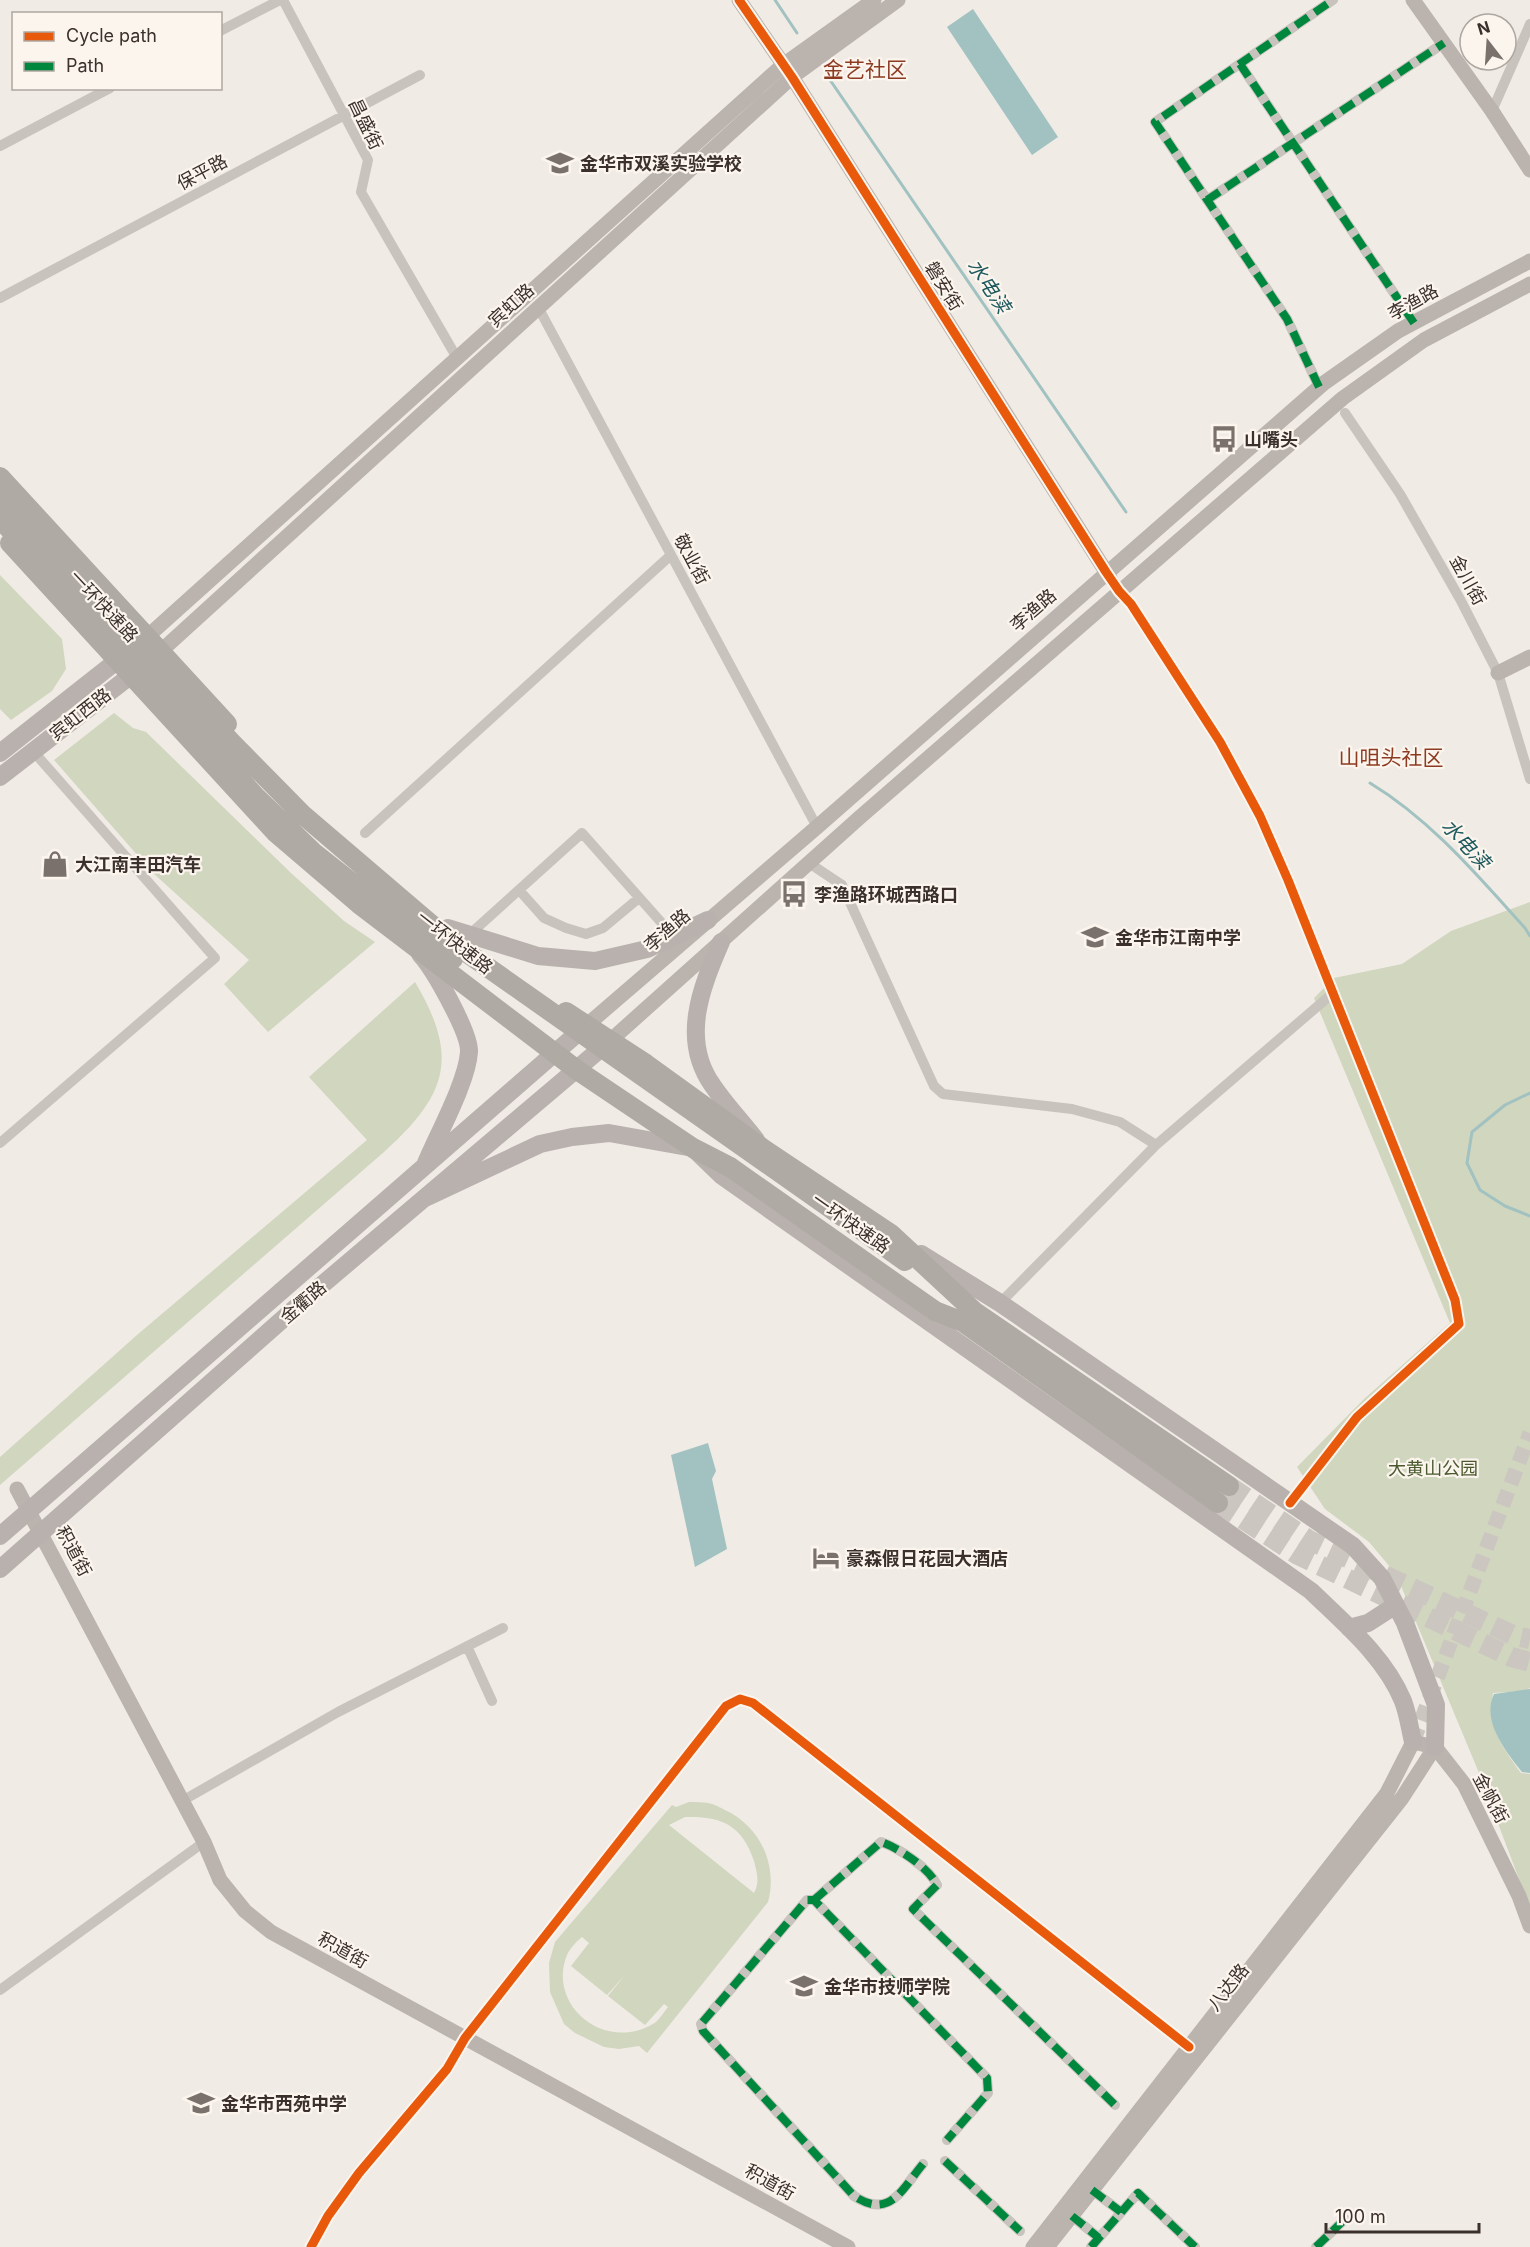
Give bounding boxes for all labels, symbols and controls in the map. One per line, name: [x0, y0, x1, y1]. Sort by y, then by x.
legend: [12, 12, 222, 90]
north arrow: [1458, 12, 1518, 72]
text: N: [1475, 16, 1492, 39]
text: Cycle path: [66, 25, 157, 46]
text: Path: [66, 55, 104, 76]
district label: 金艺社区: [823, 57, 907, 82]
street label: 昌盛街: [345, 95, 387, 153]
school or university icon: 金华市双溪实验学校: [545, 148, 575, 178]
street label: 保平路: [173, 150, 231, 194]
place label: 金华市双溪实验学校: [580, 153, 742, 174]
water label: 水电渎: [962, 254, 1017, 319]
street label: 磐安街: [921, 258, 967, 314]
street label: 宾虹路: [484, 279, 538, 331]
street label: 李渔路: [1384, 280, 1442, 324]
bus stop icon: 山嘴头: [1209, 424, 1239, 454]
place label: 山嘴头: [1244, 429, 1298, 450]
street label: 敬业街: [670, 530, 714, 588]
street label: 金川街: [1446, 551, 1490, 609]
street label: 一环快速路: [66, 566, 142, 646]
street label: 李渔路: [1006, 584, 1060, 636]
street label: 宾虹西路: [45, 684, 115, 744]
district label: 山咀头社区: [1339, 745, 1444, 770]
water label: 水电渎: [1437, 814, 1497, 876]
shop icon: 大江南丰田汽车: [40, 849, 70, 879]
place label: 大江南丰田汽车: [75, 854, 201, 875]
bus stop icon: 李渔路环城西路口: [779, 879, 809, 909]
place label: 李渔路环城西路口: [814, 884, 958, 905]
street label: 李渔路: [640, 904, 694, 956]
street label: 一环快速路: [413, 906, 497, 978]
school or university icon: 金华市江南中学: [1080, 922, 1110, 952]
place label: 金华市江南中学: [1115, 927, 1241, 948]
street label: 一环快速路: [808, 1189, 894, 1257]
street label: 金衢路: [276, 1276, 330, 1328]
park label: 大黄山公园: [1388, 1458, 1478, 1479]
street label: 积道街: [52, 1522, 96, 1580]
hotel icon: 豪森假日花园大酒店: [811, 1543, 841, 1573]
place label: 豪森假日花园大酒店: [846, 1548, 1008, 1569]
street label: 金帆街: [1469, 1769, 1513, 1827]
street label: 积道街: [314, 1928, 372, 1972]
street label: 八达路: [1203, 1959, 1253, 2015]
school or university icon: 金华市技师学院: [789, 1971, 819, 2001]
place label: 金华市技师学院: [824, 1976, 950, 1997]
school or university icon: 金华市西苑中学: [186, 2088, 216, 2118]
place label: 金华市西苑中学: [221, 2093, 347, 2114]
street label: 积道街: [741, 2160, 799, 2204]
scale bar: [1326, 2196, 1479, 2234]
text: 100 m: [1335, 2206, 1386, 2227]

